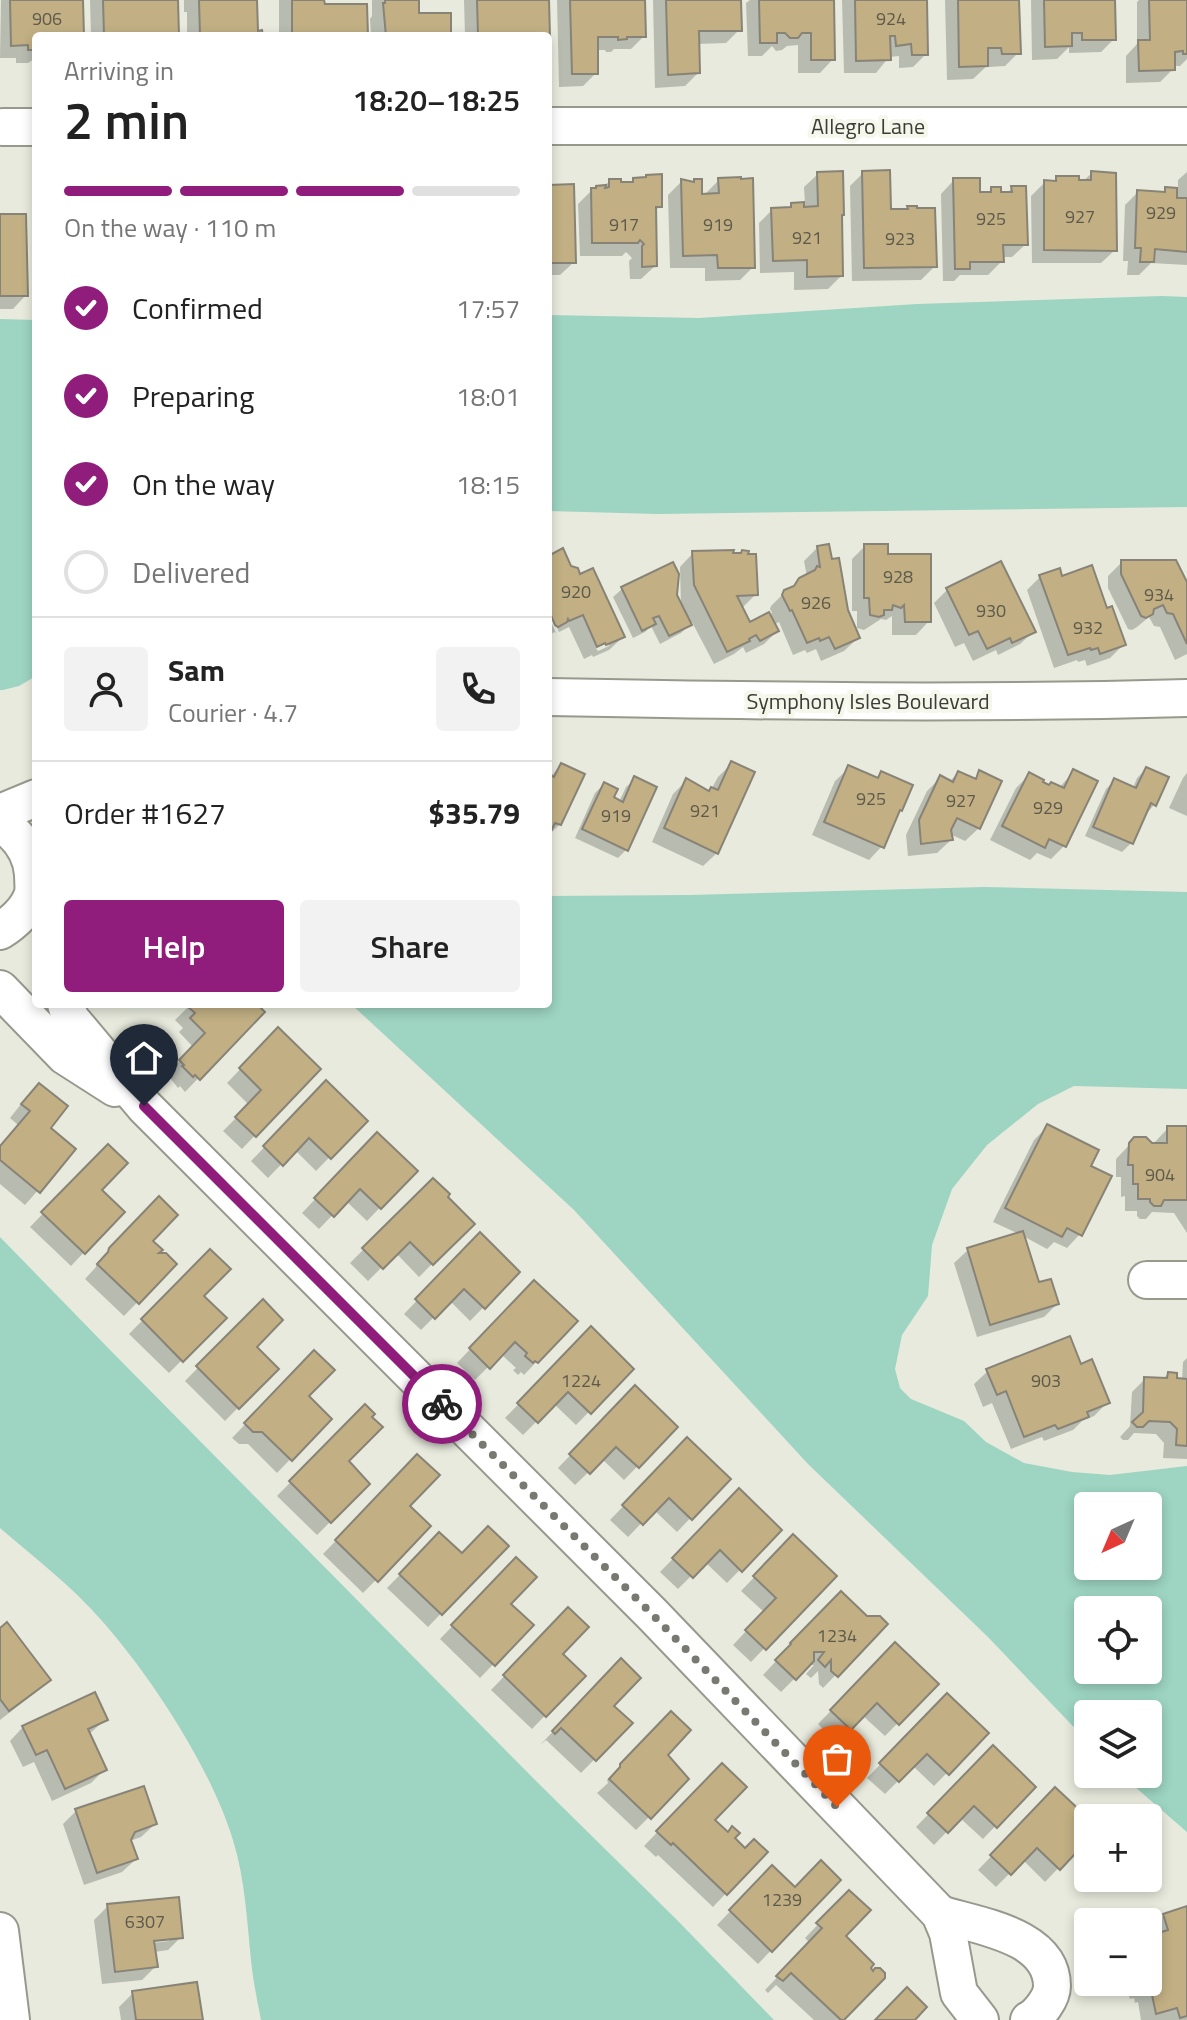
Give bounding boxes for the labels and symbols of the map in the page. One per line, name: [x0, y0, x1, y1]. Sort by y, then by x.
house number: 906: [32, 5, 62, 32]
house number: 924: [876, 5, 906, 32]
street label: Allegro Lane: [811, 109, 925, 143]
house number: 929: [1146, 199, 1176, 226]
house number: 927: [1065, 203, 1095, 230]
house number: 925: [976, 205, 1006, 232]
house number: 917: [609, 211, 639, 238]
house number: 919: [703, 211, 733, 238]
house number: 921: [792, 224, 822, 251]
house number: 923: [885, 225, 915, 252]
house number: 928: [883, 563, 913, 590]
house number: 920: [561, 578, 591, 605]
house number: 934: [1144, 581, 1174, 608]
house number: 926: [801, 589, 831, 616]
house number: 930: [976, 597, 1006, 624]
house number: 932: [1073, 614, 1103, 641]
street label: Symphony Isles Boulevard: [746, 684, 990, 718]
house number: 925: [856, 785, 886, 812]
house number: 927: [946, 787, 976, 814]
house number: 929: [1033, 794, 1063, 821]
house number: 921: [690, 797, 720, 824]
house number: 919: [601, 802, 631, 829]
pin: [110, 1024, 178, 1106]
house number: 904: [1145, 1161, 1175, 1188]
courier: [402, 1364, 482, 1444]
house number: 1224: [561, 1367, 601, 1394]
house number: 903: [1031, 1367, 1061, 1394]
north arrow: [1074, 1492, 1162, 1580]
house number: 1234: [817, 1622, 857, 1649]
pin: [803, 1725, 871, 1807]
house number: 1239: [762, 1886, 802, 1913]
house number: 6307: [125, 1908, 165, 1935]

